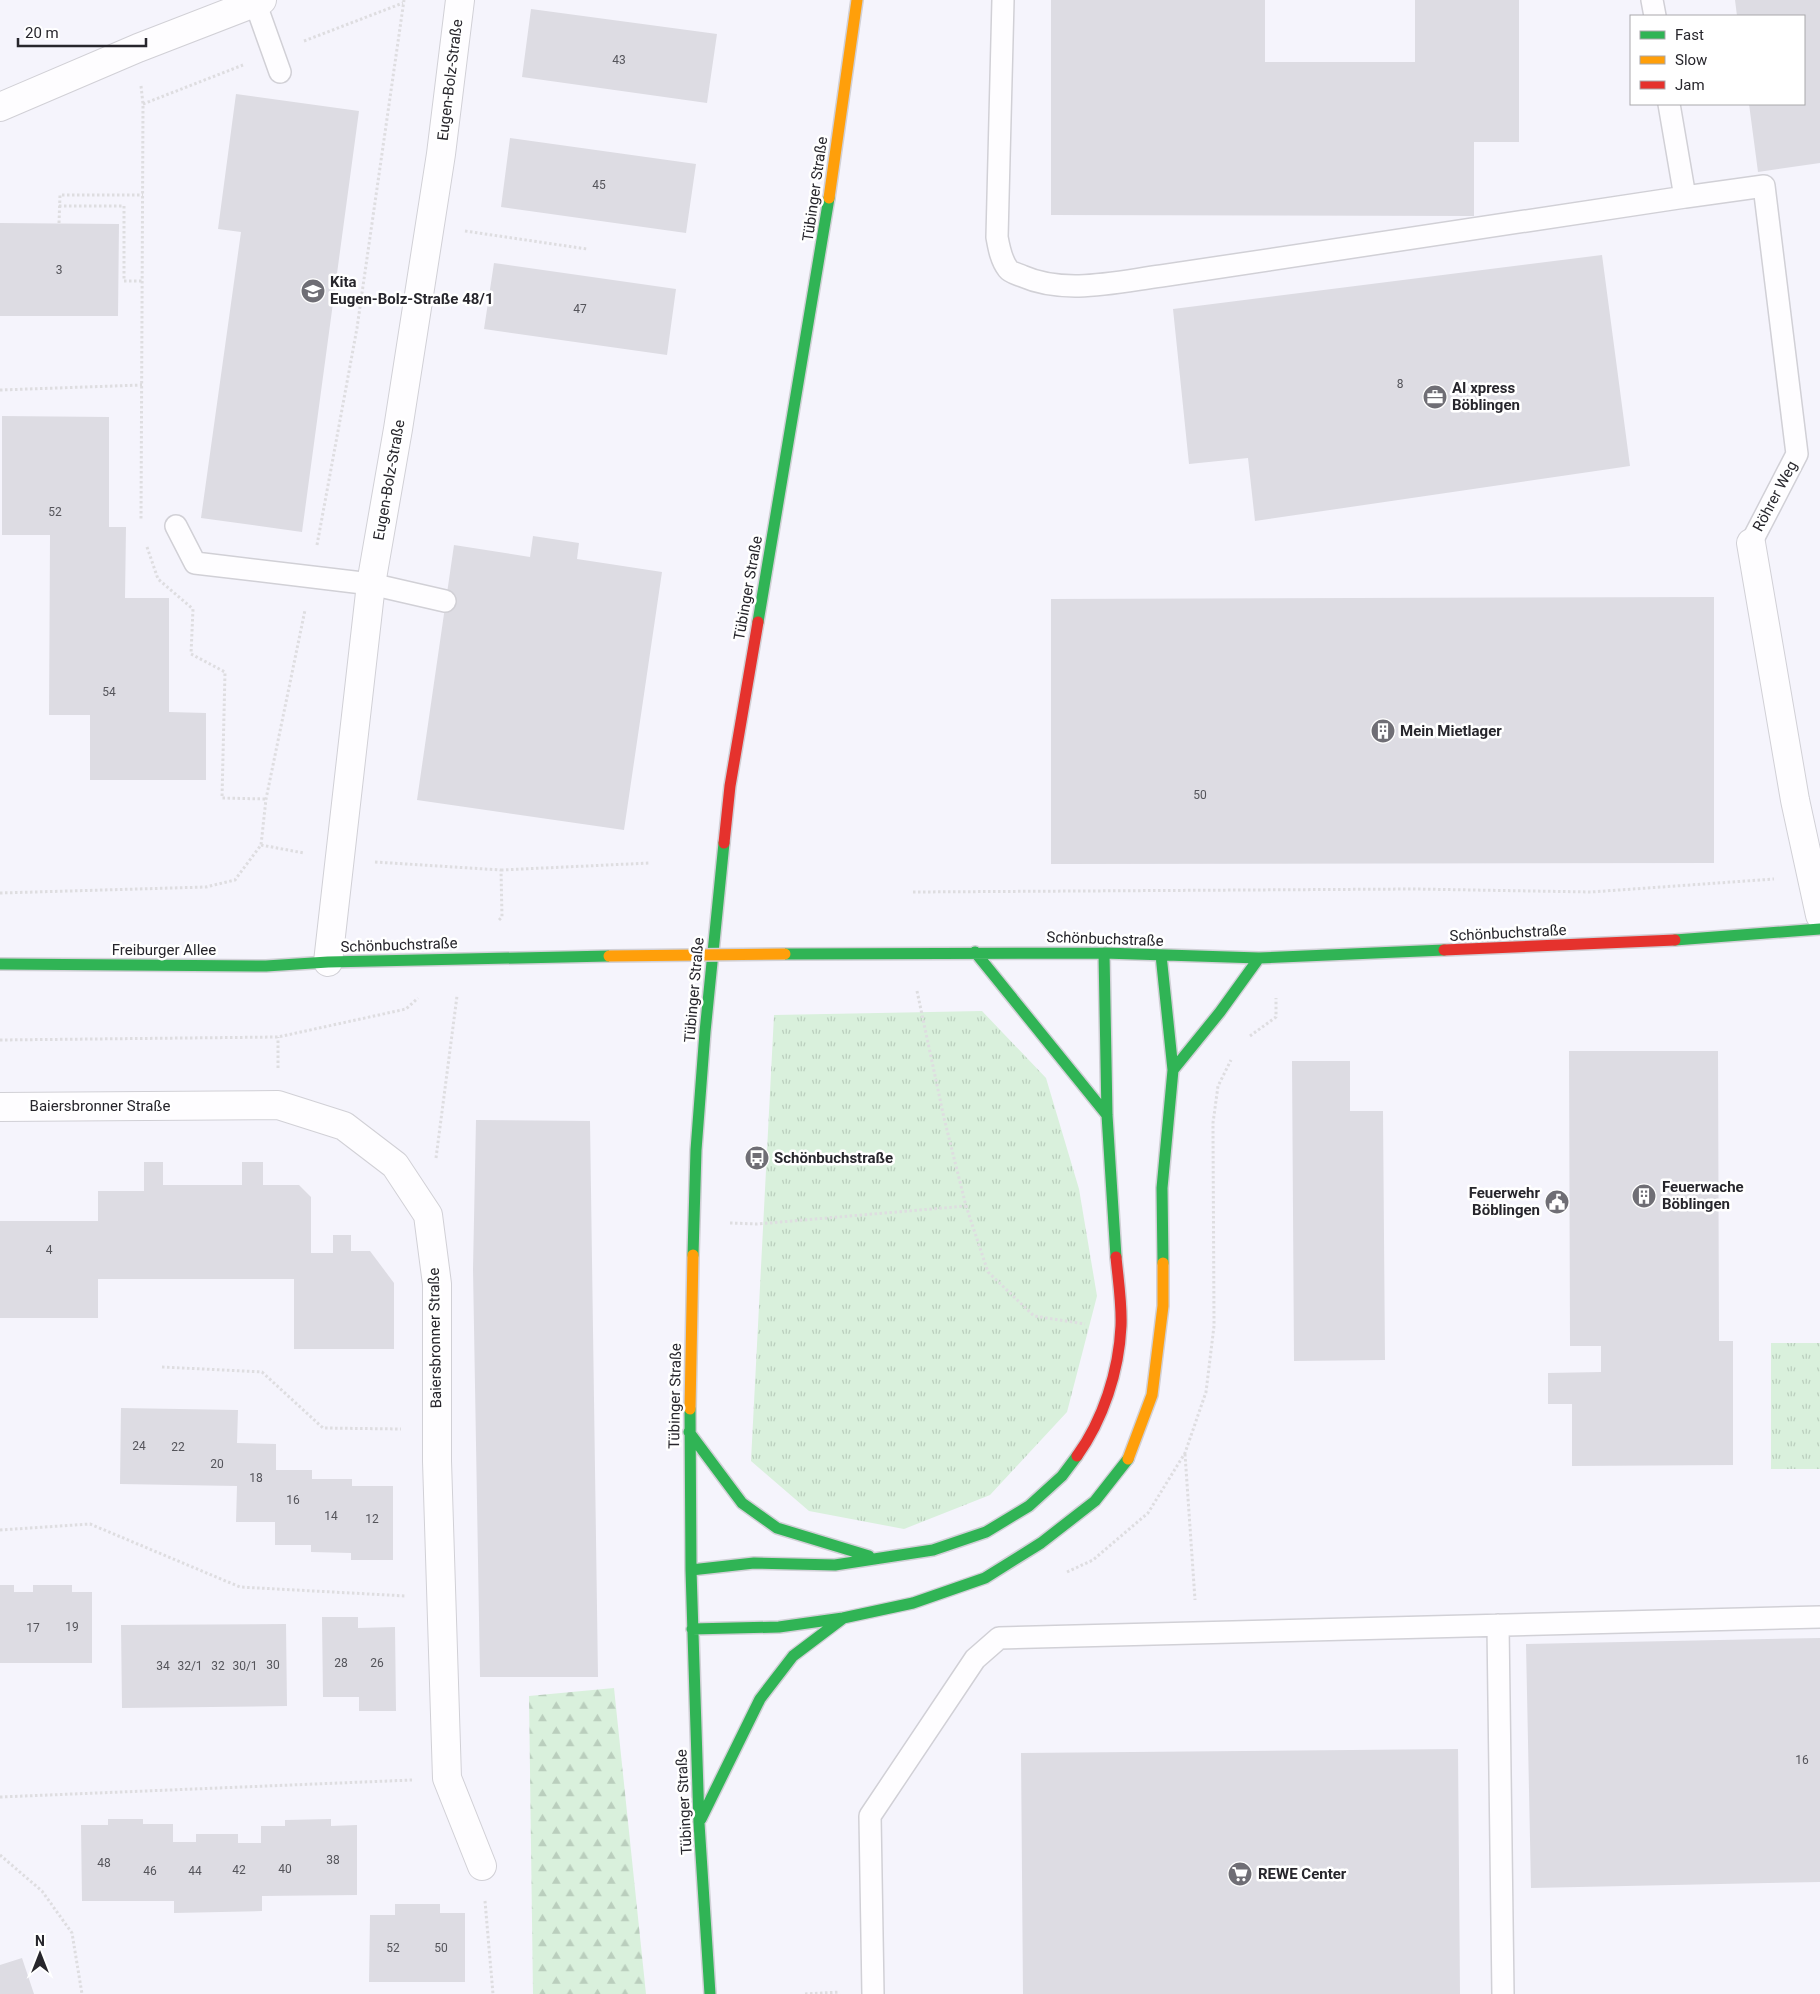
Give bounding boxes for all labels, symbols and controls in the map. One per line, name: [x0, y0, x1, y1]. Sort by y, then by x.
scale bar: [18, 15, 145, 47]
legend: [1630, 15, 1805, 105]
street label: Eugen-Bolz-Straße: [434, 18, 466, 142]
text: 20 m: [25, 24, 59, 42]
text: Fast: [1675, 26, 1704, 44]
text: Slow: [1675, 51, 1707, 69]
house number: 43: [612, 53, 626, 67]
text: Jam: [1675, 76, 1705, 94]
street label: Tübinger Straße: [799, 135, 831, 243]
house number: 45: [592, 178, 606, 192]
house number: 3: [56, 263, 62, 277]
place label: Kita Eugen-Bolz-Straße 48/1: [330, 273, 494, 308]
school or university icon: Kita Eugen-Bolz-Straße 48/1: [300, 278, 326, 304]
house number: 47: [573, 302, 587, 316]
house number: 8: [1397, 377, 1404, 391]
place label: AI xpress Böblingen: [1452, 379, 1520, 414]
office icon: AI xpress Böblingen: [1422, 384, 1448, 410]
street label: Eugen-Bolz-Straße: [370, 418, 408, 542]
street label: Röhrer Weg: [1749, 458, 1801, 534]
house number: 52: [48, 505, 62, 519]
street label: Tübinger Straße: [730, 534, 766, 642]
house number: 54: [102, 685, 116, 699]
building icon: Mein Mietlager: [1370, 718, 1396, 744]
place label: Mein Mietlager: [1400, 722, 1502, 740]
house number: 50: [1193, 788, 1207, 802]
street label: Schönbuchstraße: [1449, 921, 1567, 945]
street label: Schönbuchstraße: [1046, 928, 1164, 950]
street label: Schönbuchstraße: [340, 934, 458, 956]
street label: Tübinger Straße: [680, 937, 708, 1043]
street label: Freiburger Allee: [112, 941, 216, 959]
street label: Baiersbronner Straße: [30, 1097, 170, 1115]
bus stop icon: Schönbuchstraße: [744, 1145, 770, 1171]
place label: Schönbuchstraße: [774, 1149, 893, 1167]
place label: Feuerwache Böblingen: [1662, 1178, 1744, 1213]
building icon: Feuerwache Böblingen: [1631, 1183, 1657, 1209]
place label: Feuerwehr Böblingen: [1469, 1184, 1541, 1219]
public building icon: Feuerwehr Böblingen: [1544, 1189, 1570, 1215]
house number: 4: [46, 1243, 53, 1257]
street label: Baiersbronner Straße: [425, 1267, 445, 1409]
street label: Tübinger Straße: [665, 1343, 685, 1449]
house number: 24: [132, 1439, 146, 1453]
house number: 22: [171, 1440, 185, 1454]
house number: 20: [210, 1457, 224, 1471]
house number: 18: [249, 1471, 263, 1485]
house number: 16: [286, 1493, 300, 1507]
house number: 14: [324, 1509, 338, 1523]
house number: 12: [365, 1512, 379, 1526]
house number: 19: [65, 1620, 79, 1634]
house number: 17: [26, 1621, 40, 1635]
house number: 28: [334, 1656, 348, 1670]
house number: 26: [370, 1656, 384, 1670]
house number: 30: [266, 1658, 280, 1672]
house number: 34: [156, 1659, 170, 1673]
house number: 32/1: [177, 1659, 203, 1673]
house number: 32: [211, 1659, 225, 1673]
house number: 30/1: [232, 1659, 258, 1673]
street label: Tübinger Straße: [672, 1749, 696, 1855]
house number: 16: [1795, 1753, 1809, 1767]
house number: 38: [326, 1853, 340, 1867]
house number: 48: [97, 1856, 111, 1870]
supermarket icon: REWE Center: [1227, 1861, 1253, 1887]
house number: 40: [278, 1862, 292, 1876]
house number: 42: [232, 1863, 246, 1877]
house number: 46: [143, 1864, 157, 1878]
house number: 44: [188, 1864, 202, 1878]
place label: REWE Center: [1258, 1865, 1347, 1883]
north arrow: [15, 1929, 65, 1979]
text: N: [35, 1933, 45, 1949]
house number: 52: [386, 1941, 400, 1955]
house number: 50: [434, 1941, 448, 1955]

